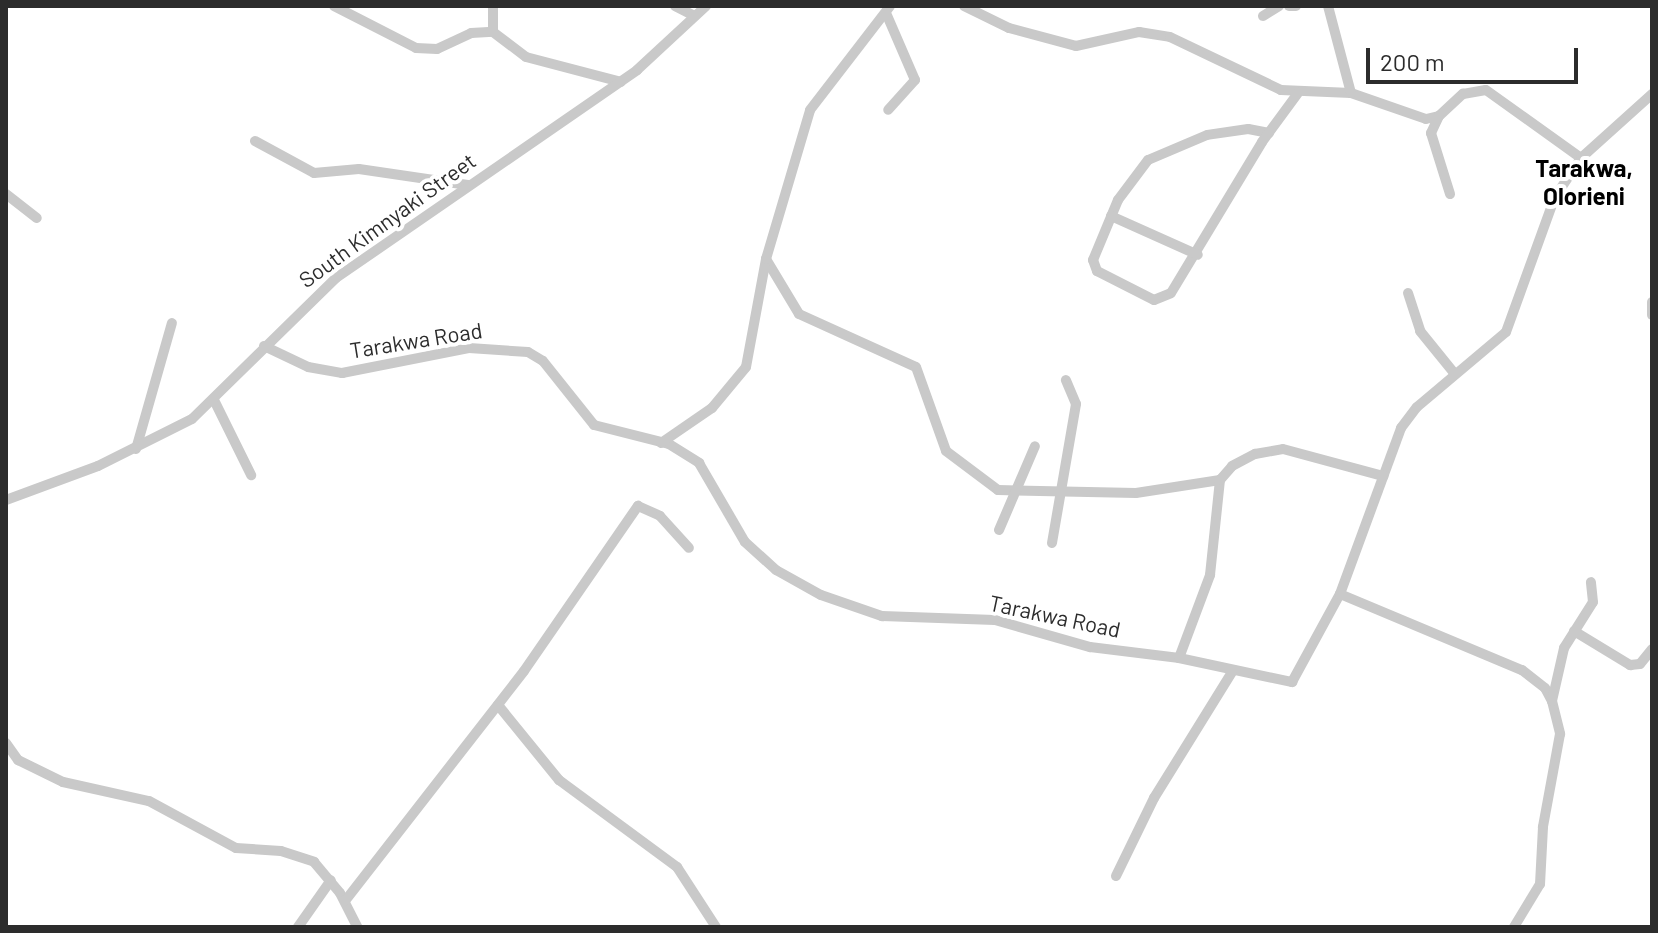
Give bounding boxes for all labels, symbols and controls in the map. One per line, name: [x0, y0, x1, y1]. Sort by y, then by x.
scale bar: [1370, 32, 1582, 82]
text: 200 m: [1380, 47, 1445, 76]
street label: South Kimnyaki Street: [293, 147, 481, 293]
district label: Tarakwa, Olorieni: [1535, 154, 1633, 210]
street label: Tarakwa Road: [348, 317, 484, 363]
street label: Tarakwa Road: [987, 589, 1123, 643]

